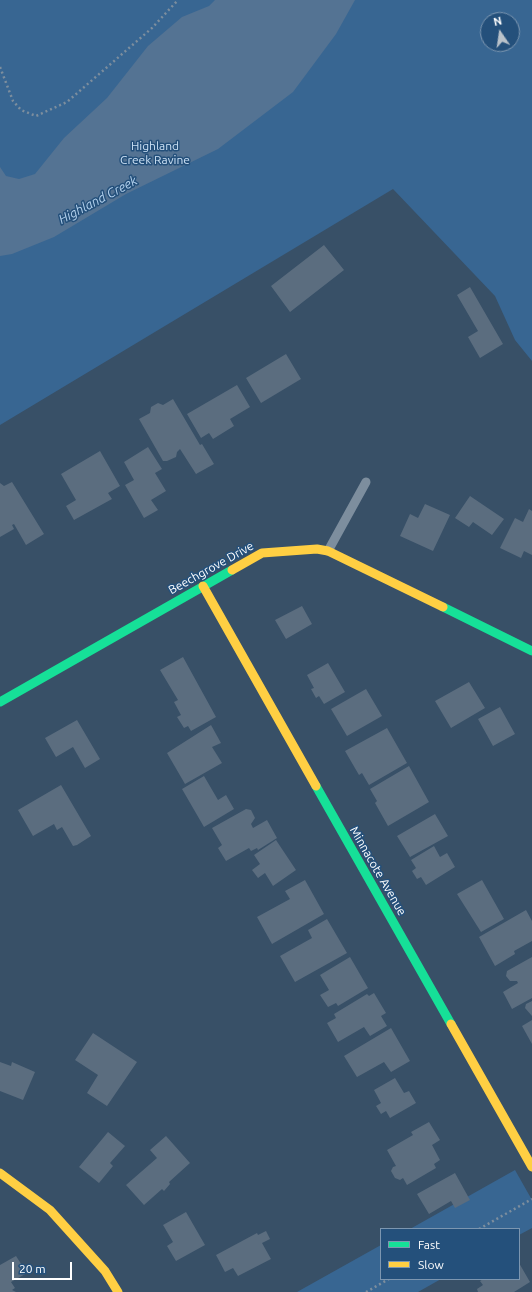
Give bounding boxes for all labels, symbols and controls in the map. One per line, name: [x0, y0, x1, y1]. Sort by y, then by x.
north arrow: [480, 12, 520, 52]
text: N: [492, 15, 503, 28]
park label: Highland Creek Ravine: [120, 139, 190, 167]
water label: Highland Creek: [56, 173, 140, 227]
street label: Beechgrove Drive: [166, 539, 256, 597]
street label: Minnacote Avenue: [347, 824, 409, 918]
legend: [380, 1228, 520, 1280]
text: Fast: [418, 1238, 440, 1251]
scale bar: [14, 1254, 74, 1280]
text: Slow: [418, 1258, 444, 1271]
text: 20 m: [19, 1262, 46, 1275]

